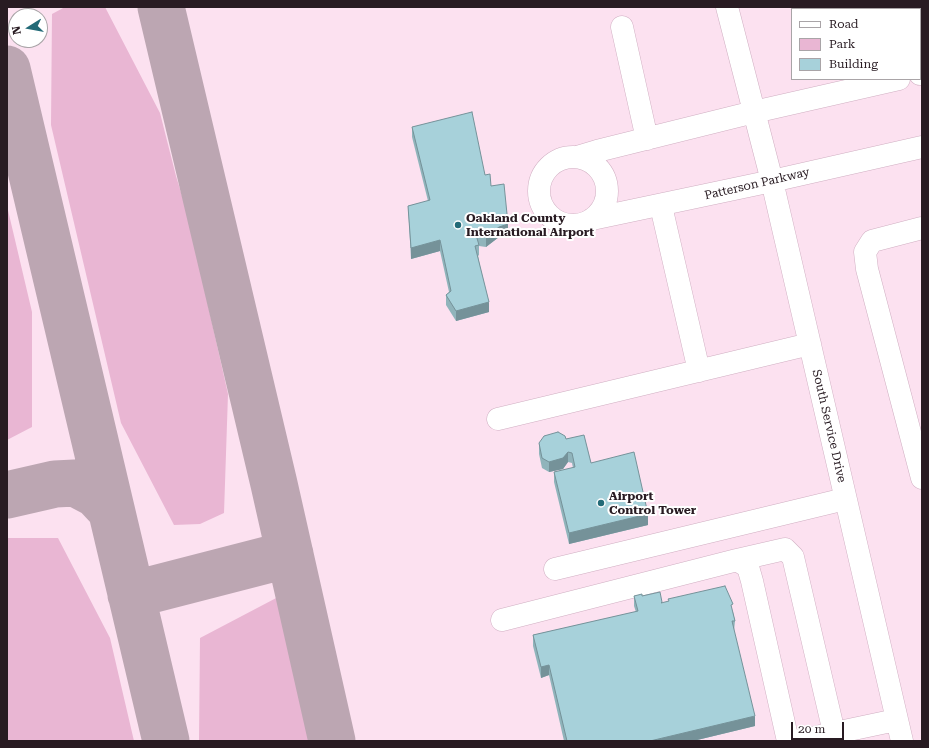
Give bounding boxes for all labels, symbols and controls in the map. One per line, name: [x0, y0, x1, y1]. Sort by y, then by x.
north arrow: [8, 8, 48, 48]
legend: [791, 8, 921, 80]
text: Road: [829, 17, 858, 31]
text: N: [10, 25, 24, 36]
text: Park: [829, 37, 855, 51]
text: Building: [829, 57, 878, 71]
street label: Patterson Parkway: [703, 165, 811, 203]
place label: Oakland County International Airport: [466, 211, 594, 239]
marker: Oakland County International Airport: [453, 220, 463, 230]
street label: South Service Drive: [809, 368, 849, 484]
place label: Airport Control Tower: [609, 489, 696, 517]
marker: Airport Control Tower: [596, 498, 606, 508]
scale bar: [793, 714, 846, 740]
text: 20 m: [798, 722, 825, 736]

